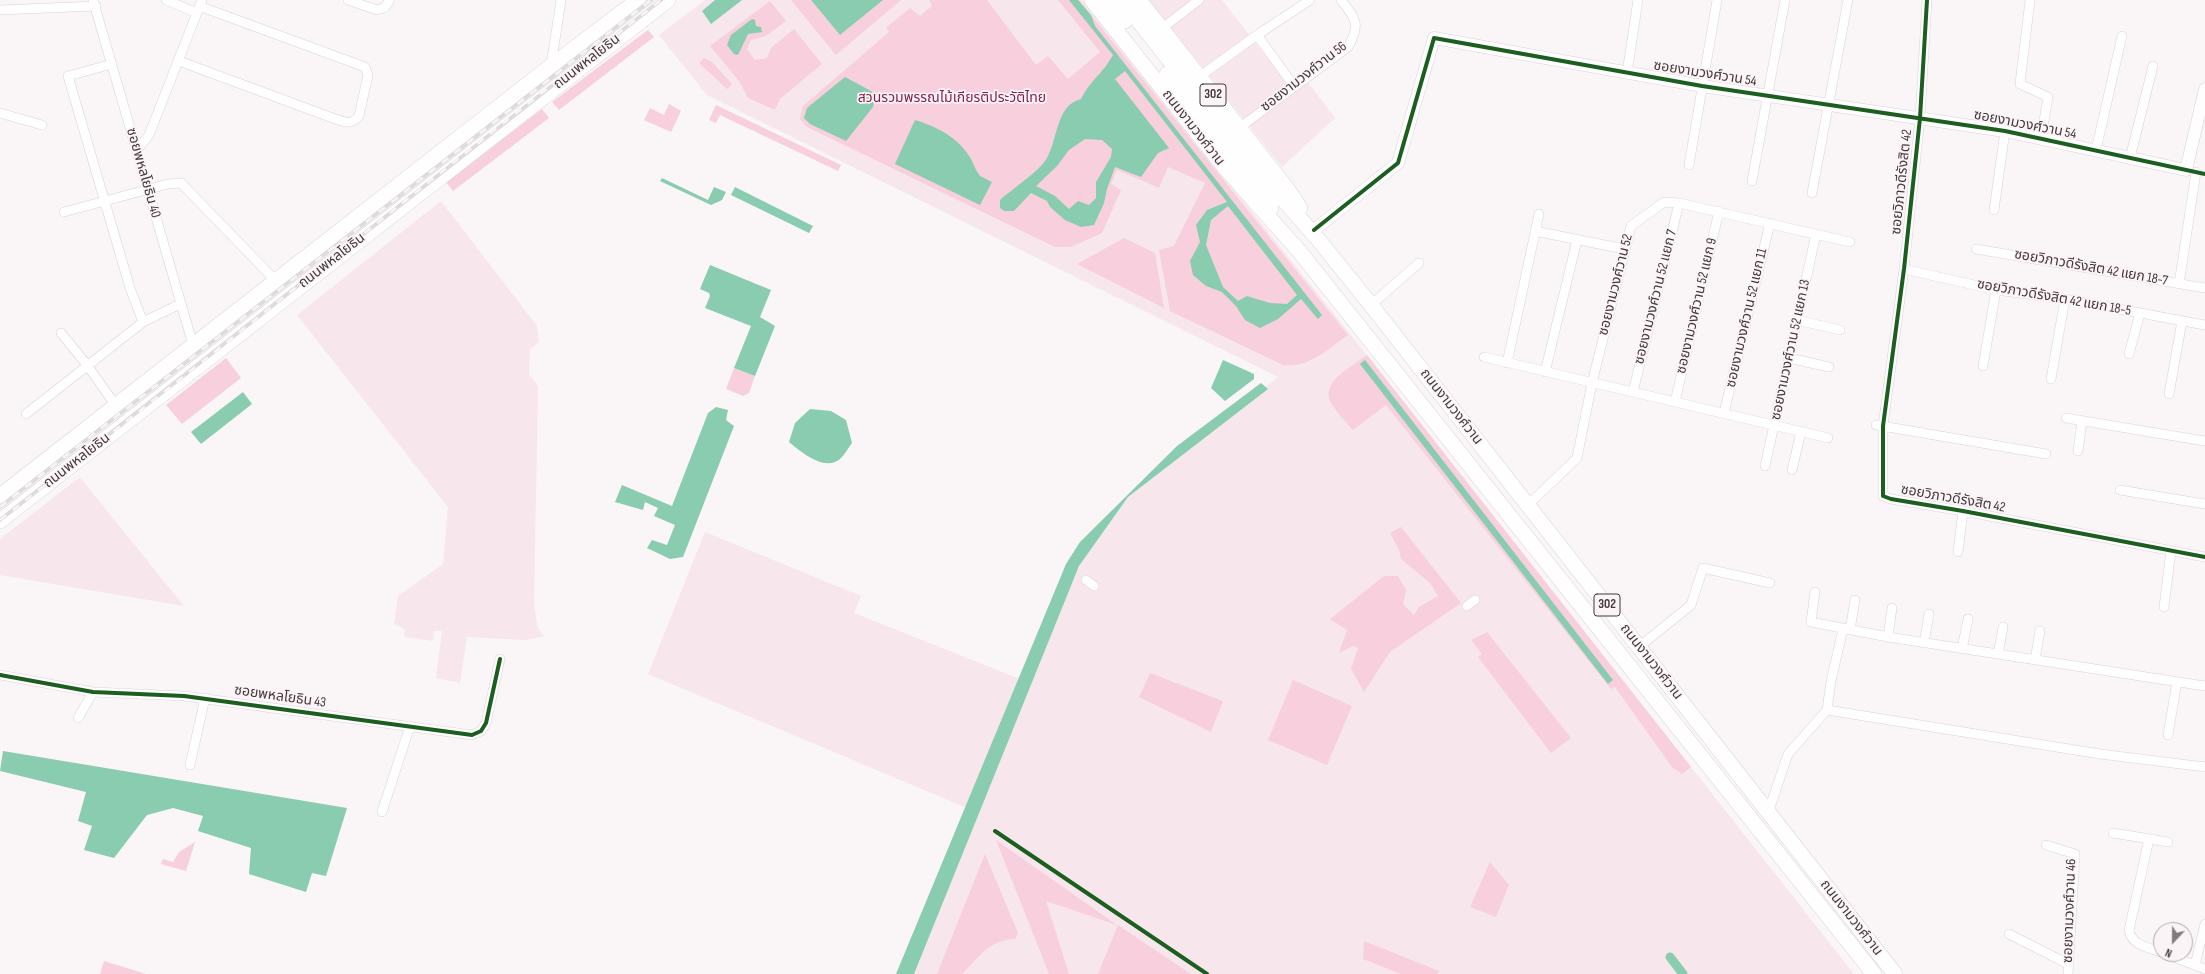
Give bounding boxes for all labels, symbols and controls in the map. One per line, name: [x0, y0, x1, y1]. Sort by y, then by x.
street label: ถนนพหลโยธิน: [550, 31, 624, 93]
street label: ซอยงามวงศ์วาน 56: [1258, 38, 1350, 116]
street label: ซอยงามวงศ์วาน 54: [1652, 58, 1758, 90]
road number: 302: [1200, 84, 1226, 106]
street label: ถนนงามวงศ์วาน: [1158, 87, 1228, 169]
park label: สวนรวมพรรณไม้เกียรติประวัติไทย: [858, 90, 1046, 106]
street label: ซอยงามวงศ์วาน 54: [1972, 107, 2078, 143]
street label: ซอยพหลโยธิน 40: [122, 126, 164, 220]
street label: ซอยวิภาวดีรังสิต 42: [1888, 128, 1916, 236]
street label: ซอยงามวงศ์วาน 52 แยก 7: [1631, 228, 1681, 366]
street label: ถนนพหลโยธิน: [295, 230, 369, 292]
street label: ซอยงามวงศ์วาน 52: [1595, 233, 1637, 337]
street label: ซอยงามวงศ์วาน 52 แยก 9: [1673, 236, 1721, 376]
street label: ซอยวิภาวดีรังสิต 42 แยก 18-7: [2013, 246, 2169, 290]
street label: ซอยงามวงศ์วาน 52 แยก 11: [1723, 247, 1771, 389]
street label: ซอยวิภาวดีรังสิต 42 แยก 18-5: [1976, 276, 2132, 320]
street label: ซอยงามวงศ์วาน 52 แยก 13: [1768, 278, 1814, 422]
street label: ถนนงามวงศ์วาน: [1416, 366, 1486, 448]
street label: ถนนพหลโยธิน: [40, 430, 114, 492]
street label: ซอยวิภาวดีรังสิต 42: [1899, 482, 2007, 516]
road number: 302: [1594, 594, 1620, 616]
street label: ถนนงามวงศ์วาน: [1616, 621, 1686, 703]
street label: ซอยพหลโยธิน 43: [233, 682, 327, 712]
street label: ซอยงามวงศ์วาน 46: [2060, 858, 2080, 964]
street label: ถนนงามวงศ์วาน: [1816, 877, 1886, 959]
north arrow: [2153, 922, 2193, 962]
text: N: [2164, 946, 2174, 960]

